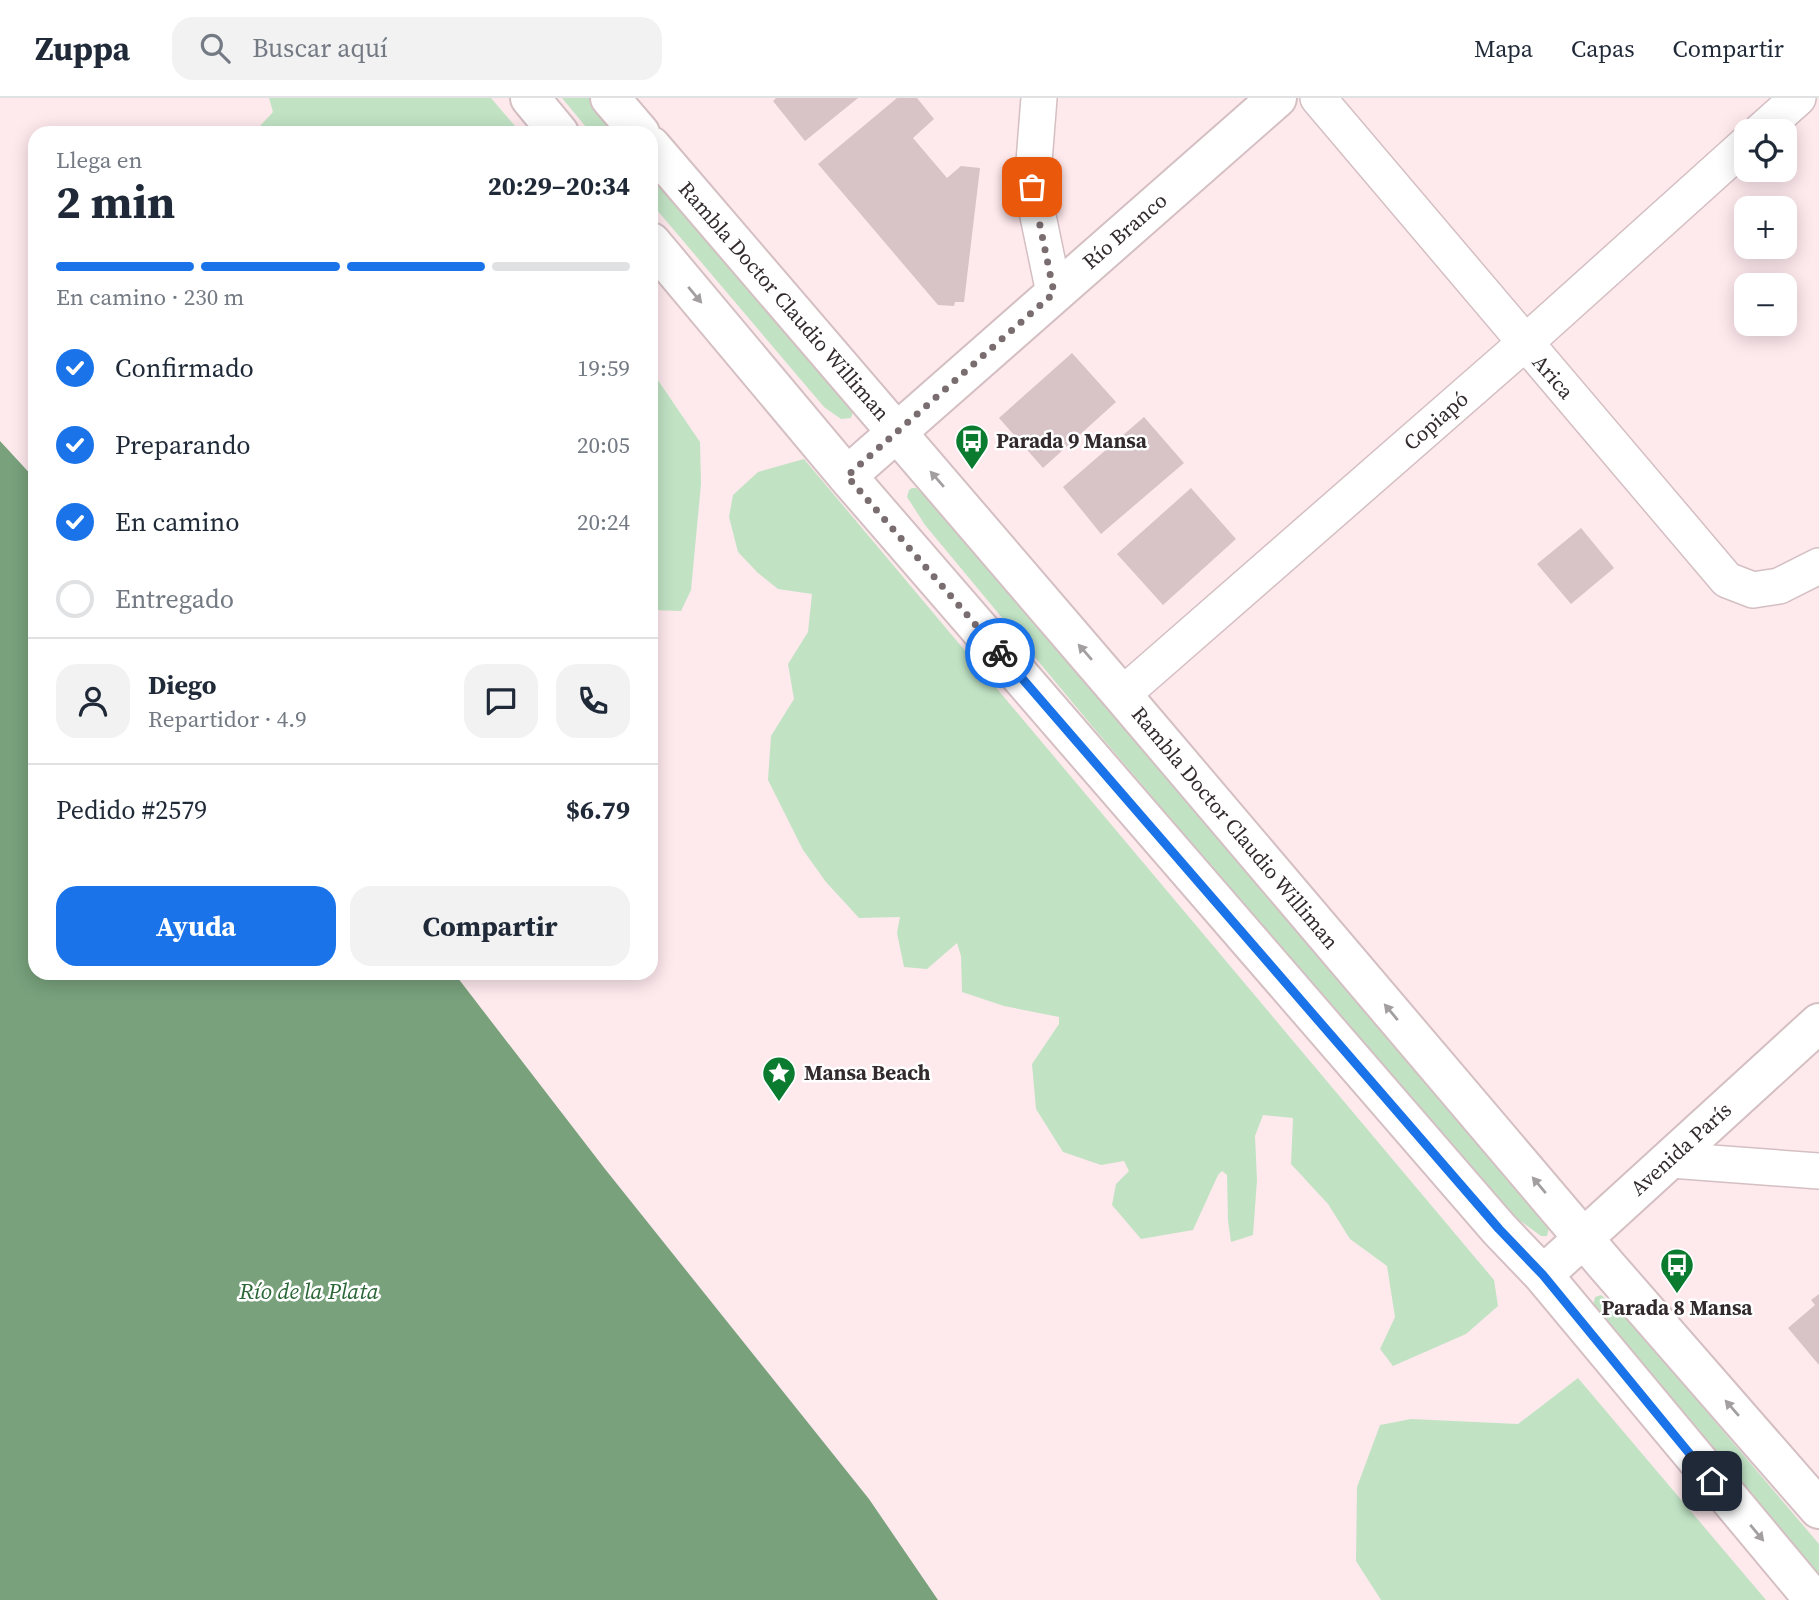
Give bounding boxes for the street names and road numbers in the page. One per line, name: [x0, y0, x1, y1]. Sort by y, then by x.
street label: Rambla Doctor Claudio Williman: [672, 175, 897, 427]
street label: Río Branco: [1076, 186, 1173, 275]
street label: Arica: [1526, 348, 1581, 405]
street label: Copiapó: [1397, 384, 1474, 457]
street label: Rambla Doctor Claudio Williman: [1125, 700, 1346, 955]
street label: Avenida París: [1624, 1095, 1738, 1202]

